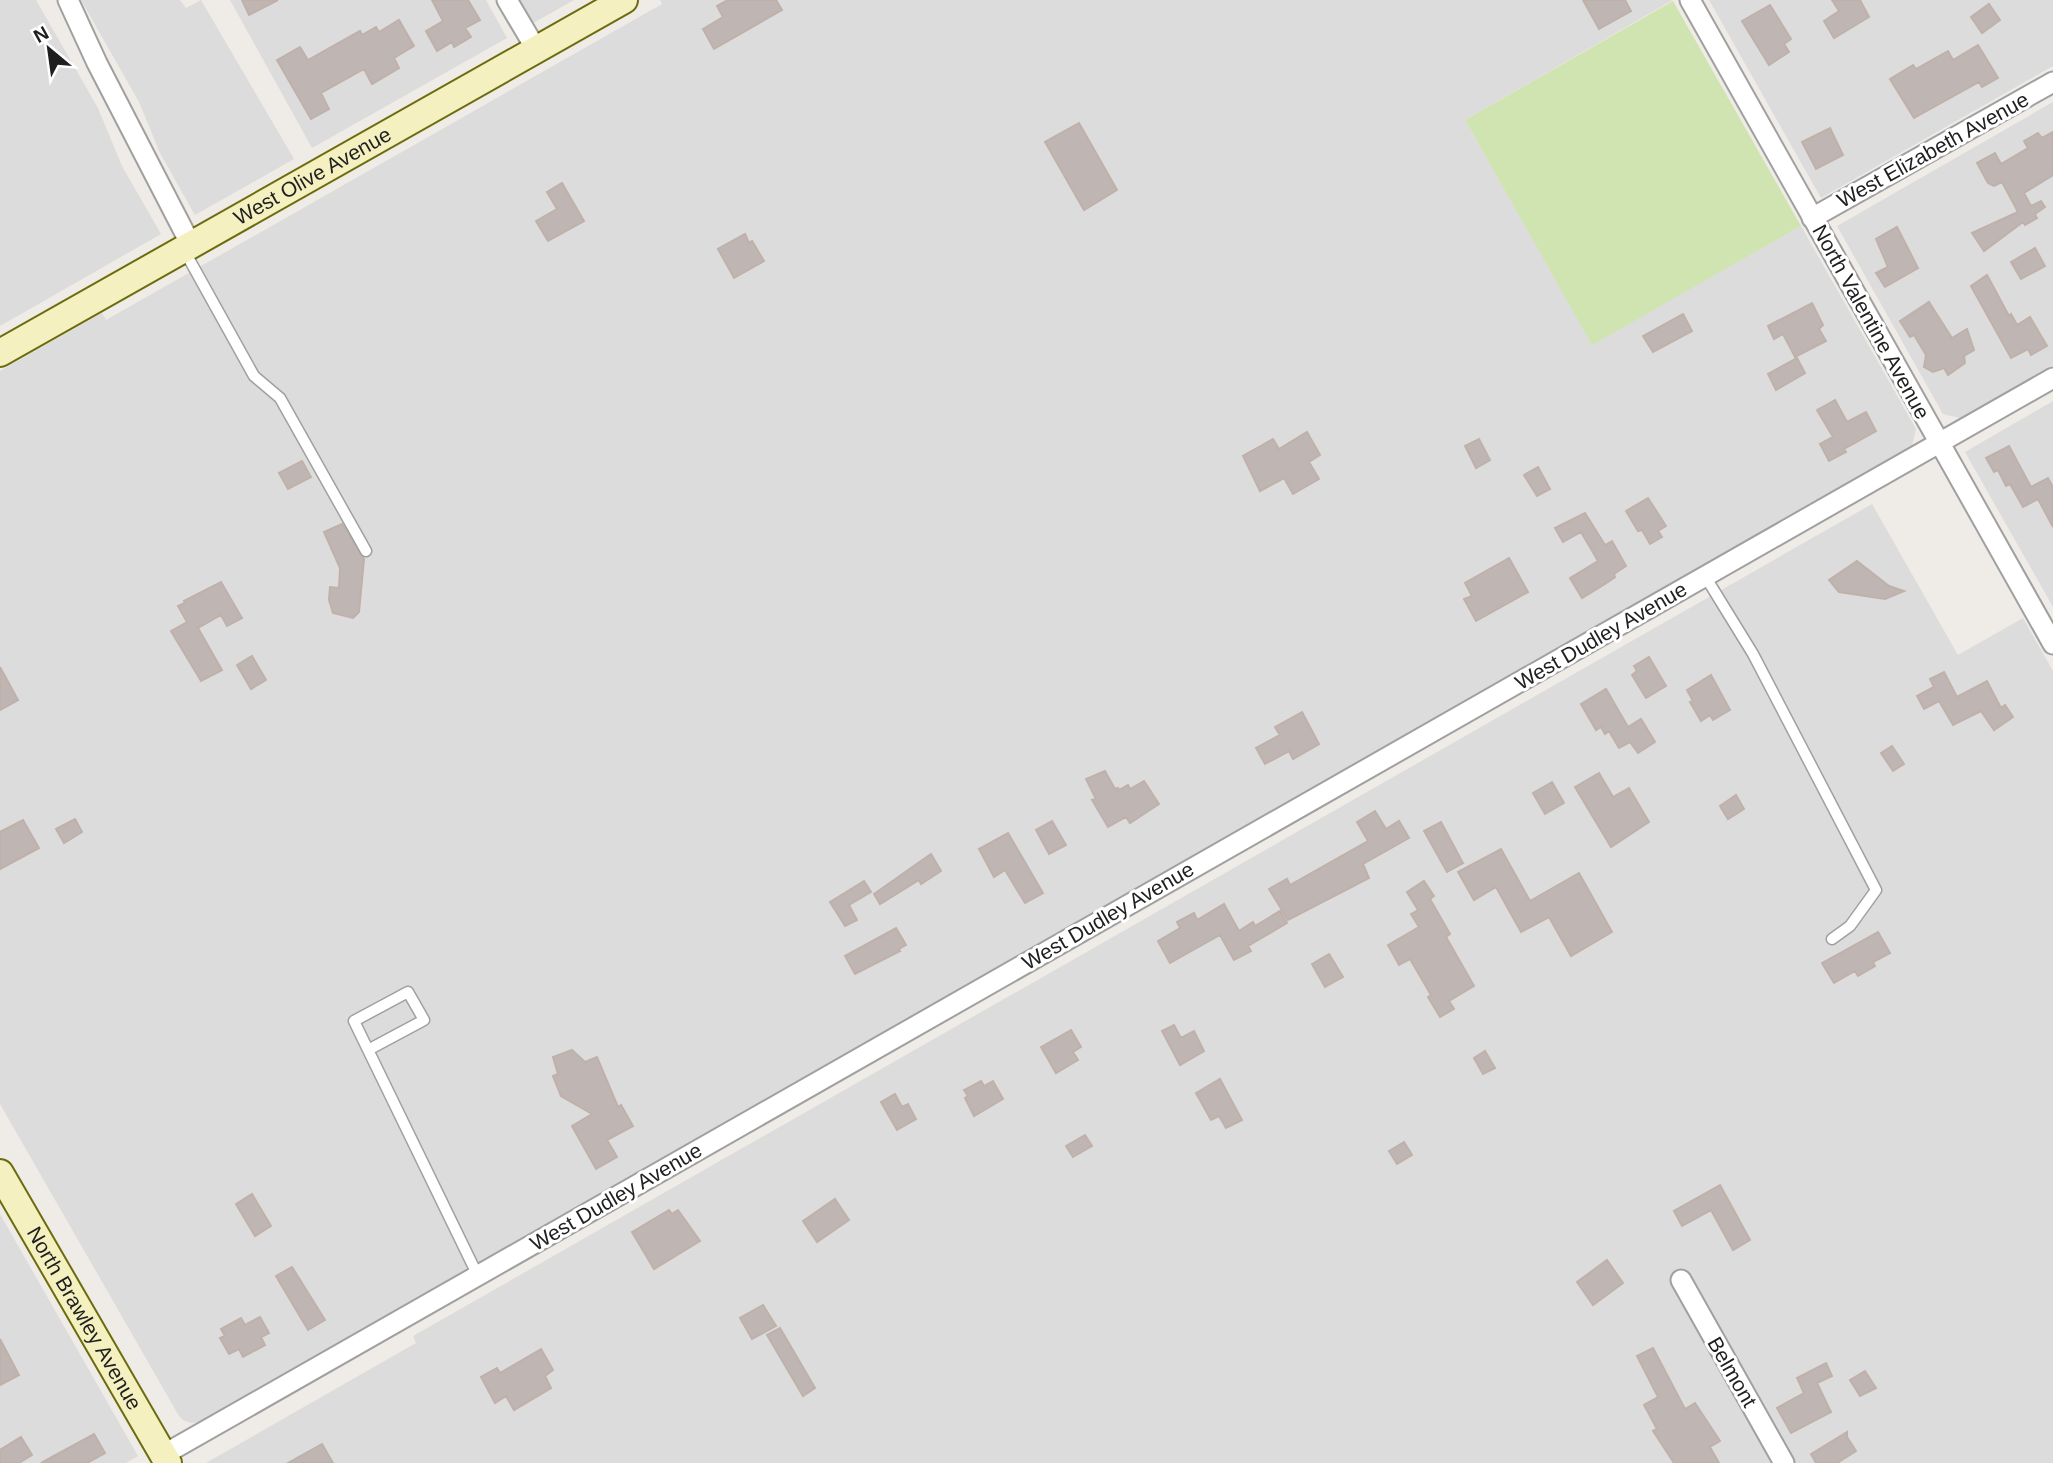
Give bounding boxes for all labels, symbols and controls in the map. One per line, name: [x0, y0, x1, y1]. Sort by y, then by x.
north arrow: [14, 14, 84, 84]
text: N: [30, 22, 52, 47]
street label: West Elizabeth Avenue: [1833, 87, 2032, 212]
street label: West Olive Avenue: [230, 122, 395, 229]
street label: North Valentine Avenue: [1808, 221, 1935, 423]
street label: West Dudley Avenue: [1511, 577, 1691, 694]
street label: West Dudley Avenue: [1018, 857, 1198, 974]
street label: West Dudley Avenue: [526, 1138, 706, 1255]
street label: North Brawley Avenue: [23, 1223, 147, 1414]
street label: Belmont: [1703, 1333, 1762, 1411]

